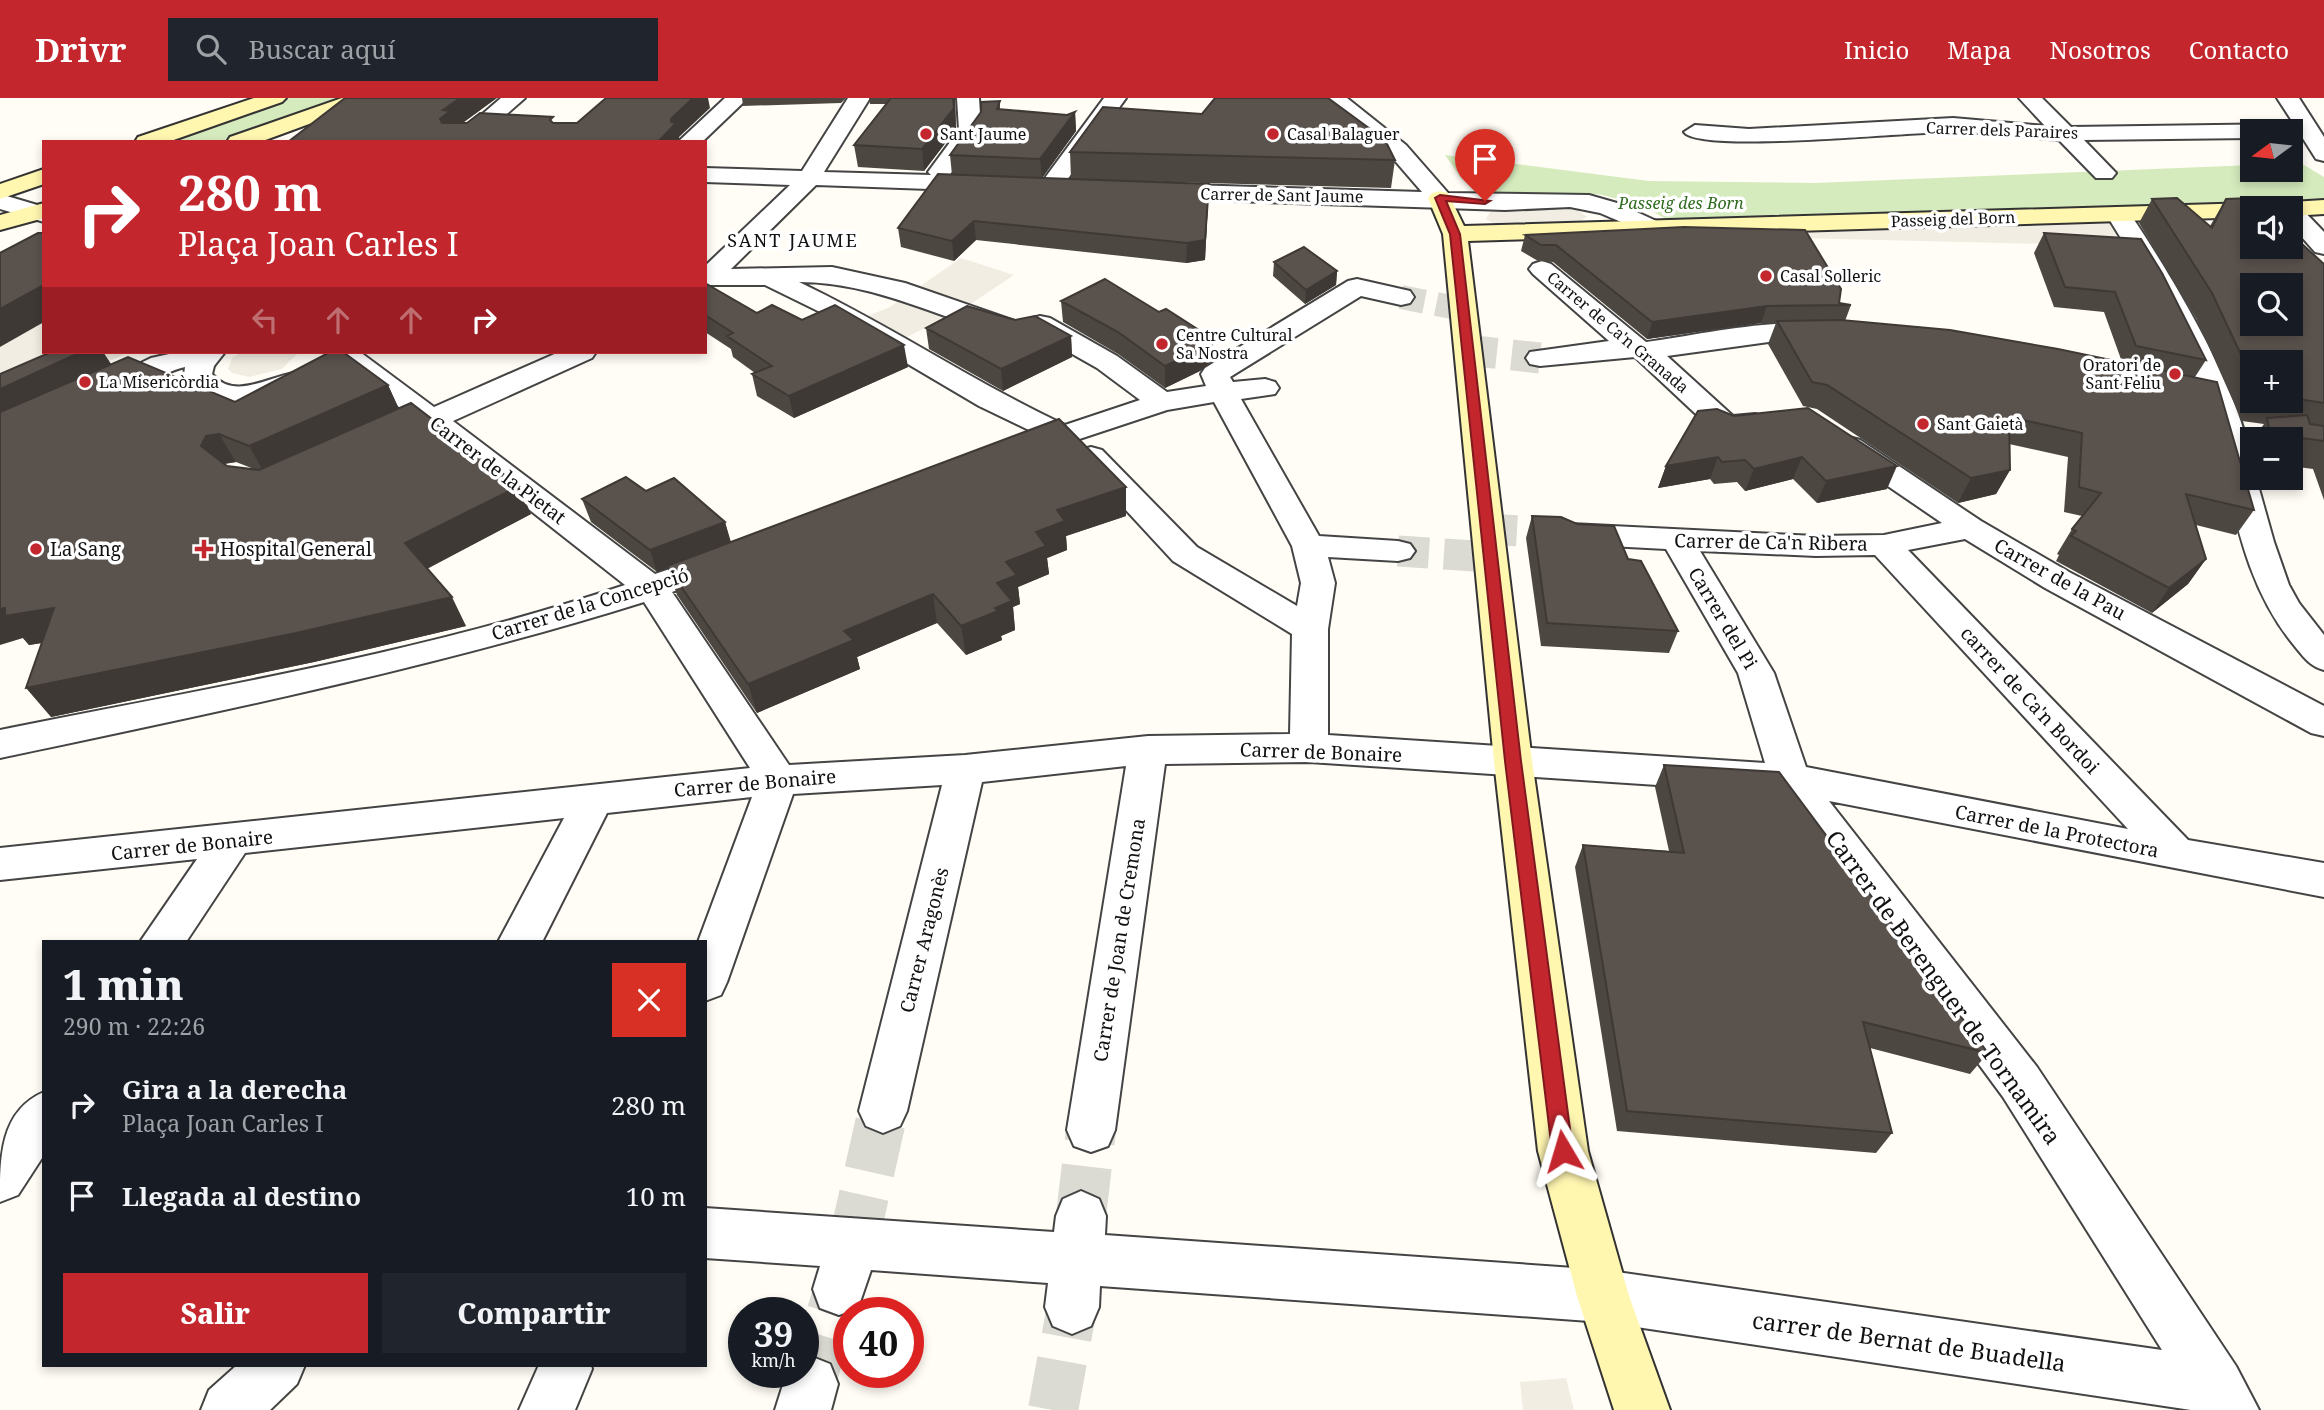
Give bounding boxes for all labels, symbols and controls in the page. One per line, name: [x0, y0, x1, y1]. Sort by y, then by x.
search box: [168, 18, 658, 81]
text: Drivr: [35, 27, 126, 72]
icon: search: [192, 30, 230, 68]
text: Buscar aquí: [248, 31, 396, 67]
text: Inicio: [1844, 33, 1909, 66]
text: Mapa: [1947, 33, 2012, 66]
text: Nosotros: [2050, 33, 2151, 66]
text: Contacto: [2189, 33, 2289, 66]
street label: Carrer dels Paraires: [1926, 116, 2078, 144]
north arrow: [2240, 119, 2303, 182]
map controls: [2240, 119, 2303, 490]
place label: Sant Jaume: [940, 123, 1026, 145]
place label: Casal Balaguer: [1287, 123, 1400, 145]
marker: Sant Jaume: [918, 126, 934, 142]
marker: Casal Balaguer: [1265, 126, 1281, 142]
pin: [1455, 129, 1515, 201]
icon: arrive: [1466, 140, 1504, 178]
text: 280 m: [178, 159, 322, 225]
icon: right: [63, 168, 154, 259]
street label: Carrer de Sant Jaume: [1200, 183, 1364, 207]
park label: Passeig des Born: [1617, 192, 1744, 214]
button: sound: [2240, 196, 2303, 259]
street label: Passeig del Born: [1890, 206, 2016, 232]
text: Plaça Joan Carles I: [178, 222, 458, 265]
district label: SANT JAUME: [727, 228, 859, 252]
place label: Casal Solleric: [1780, 265, 1881, 287]
street label: Carrer de Ca'n Granada: [1542, 266, 1694, 398]
marker: Casal Solleric: [1758, 268, 1774, 284]
button: search: [2240, 273, 2303, 336]
icon: left: [246, 301, 284, 339]
icon: ahead: [319, 301, 357, 339]
icon: ahead: [392, 301, 430, 339]
icon: right: [465, 301, 503, 339]
place label: Centre Cultural Sa Nostra: [1176, 324, 1293, 364]
marker: Centre Cultural Sa Nostra: [1154, 336, 1170, 352]
button: +: [2240, 350, 2303, 413]
place label: Oratori de Sant Feliu: [2083, 354, 2161, 394]
marker: Oratori de Sant Feliu: [2167, 366, 2183, 382]
place label: La Misericòrdia: [99, 371, 219, 393]
marker: La Misericòrdia: [77, 374, 93, 390]
street label: Carrer de la Pietat: [425, 410, 572, 530]
place label: Sant Gaietà: [1937, 413, 2024, 435]
marker: Sant Gaietà: [1915, 416, 1931, 432]
button: −: [2240, 427, 2303, 490]
street label: Carrer de Ca'n Ribera: [1674, 527, 1868, 557]
street label: Carrer de la Pau: [1989, 532, 2131, 626]
place label: La Sang: [50, 536, 121, 562]
place label: Hospital General: [220, 536, 372, 562]
marker: Hospital General: [194, 539, 214, 559]
marker: La Sang: [28, 541, 44, 557]
street label: Carrer de la Concepció: [488, 562, 692, 646]
street label: Carrer del Pi: [1682, 562, 1764, 674]
street label: carrer de Ca'n Bordoi: [1955, 621, 2105, 779]
street label: Carrer de Bonaire: [1239, 736, 1403, 768]
street label: Carrer de Bonaire: [673, 763, 837, 803]
street label: Carrer de la Protectora: [1953, 798, 2161, 864]
street label: Carrer de Joan de Cremona: [1087, 816, 1151, 1064]
street label: Carrer de Berenguer de Tornamira: [1819, 823, 2069, 1151]
street label: Carrer de Bonaire: [110, 824, 274, 866]
street label: Carrer Aragonès: [893, 864, 955, 1016]
text: 1 min: [63, 955, 184, 1012]
button: close: [612, 963, 686, 1037]
text: 290 m · 22:26: [63, 1010, 205, 1042]
text: Gira a la derecha: [122, 1071, 347, 1107]
icon: right: [63, 1086, 101, 1124]
text: 280 m: [611, 1087, 686, 1123]
text: Plaça Joan Carles I: [122, 1107, 324, 1139]
position arrow: [1526, 1114, 1600, 1188]
icon: arrive: [63, 1177, 101, 1215]
text: Llegada al destino: [122, 1178, 361, 1214]
text: 10 m: [626, 1178, 686, 1214]
button: Salir: [63, 1273, 368, 1353]
button: Compartir: [382, 1273, 686, 1353]
speed limit sign: 40: [833, 1297, 924, 1388]
street label: carrer de Bernat de Buadella: [1750, 1303, 2068, 1379]
text: 39: [754, 1310, 793, 1357]
text: km/h: [751, 1348, 796, 1372]

